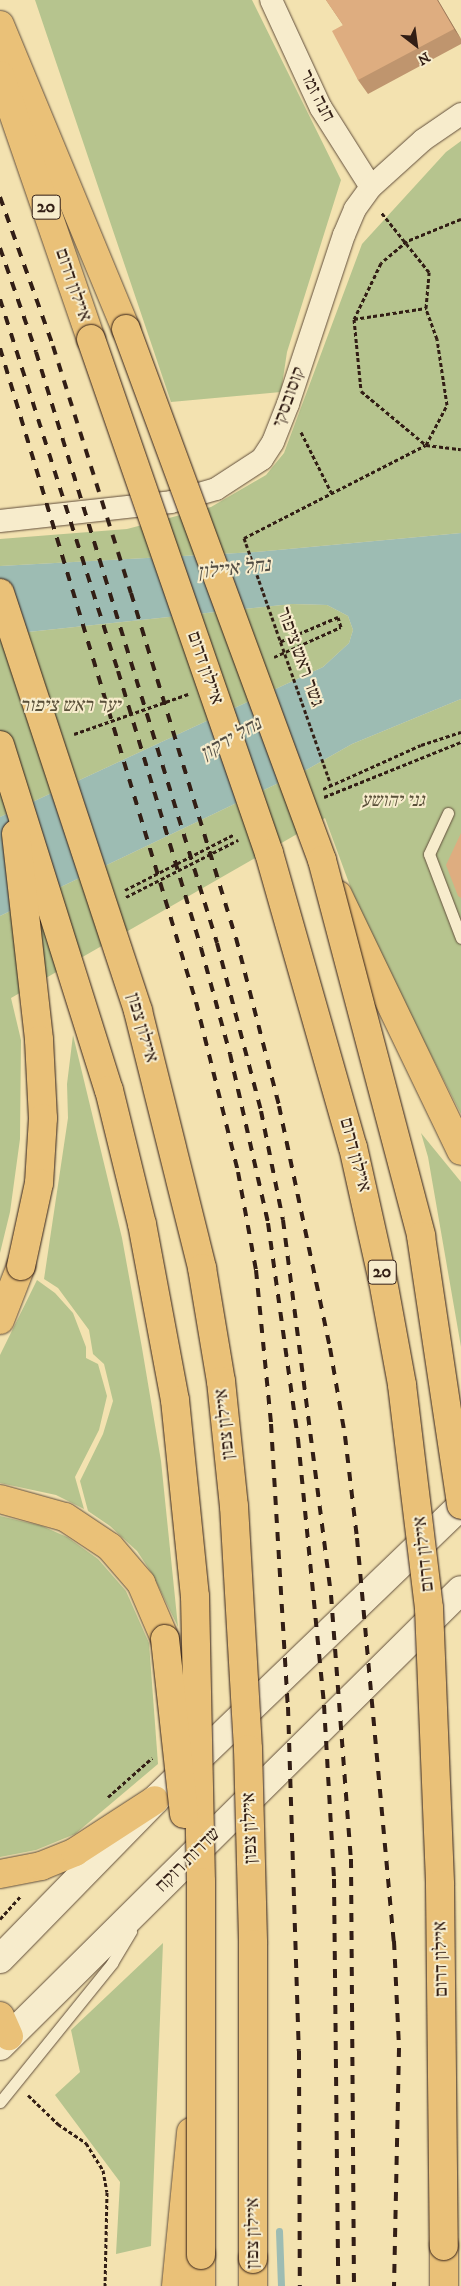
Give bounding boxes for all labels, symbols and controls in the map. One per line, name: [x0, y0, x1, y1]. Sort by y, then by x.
north arrow: [391, 20, 441, 70]
text: N: [414, 47, 433, 69]
street label: חנה זמר: [294, 66, 340, 126]
road number: 20: [31, 192, 61, 222]
street label: איילון דרום: [50, 245, 96, 325]
street label: קוסובסקי: [268, 363, 310, 431]
water label: נחל איילון: [197, 553, 271, 585]
street label: גשר ראש ציפור: [271, 604, 329, 710]
street label: איילון דרום: [182, 628, 228, 708]
park label: יער ראש ציפור: [20, 695, 120, 717]
water label: נחל ירקון: [196, 712, 266, 766]
park label: גני יהושע: [361, 790, 425, 812]
street label: איילון צפון: [121, 991, 163, 1065]
street label: איילון דרום: [334, 1115, 376, 1195]
road number: 20: [367, 1256, 397, 1288]
street label: איילון צפון: [210, 1387, 240, 1461]
street label: איילון דרום: [409, 1515, 439, 1593]
street label: איילון צפון: [237, 1792, 263, 1864]
street label: שדרות רוקח: [151, 1823, 225, 1897]
street label: איילון דרום: [429, 1921, 453, 1997]
street label: איילון צפון: [242, 2197, 264, 2269]

